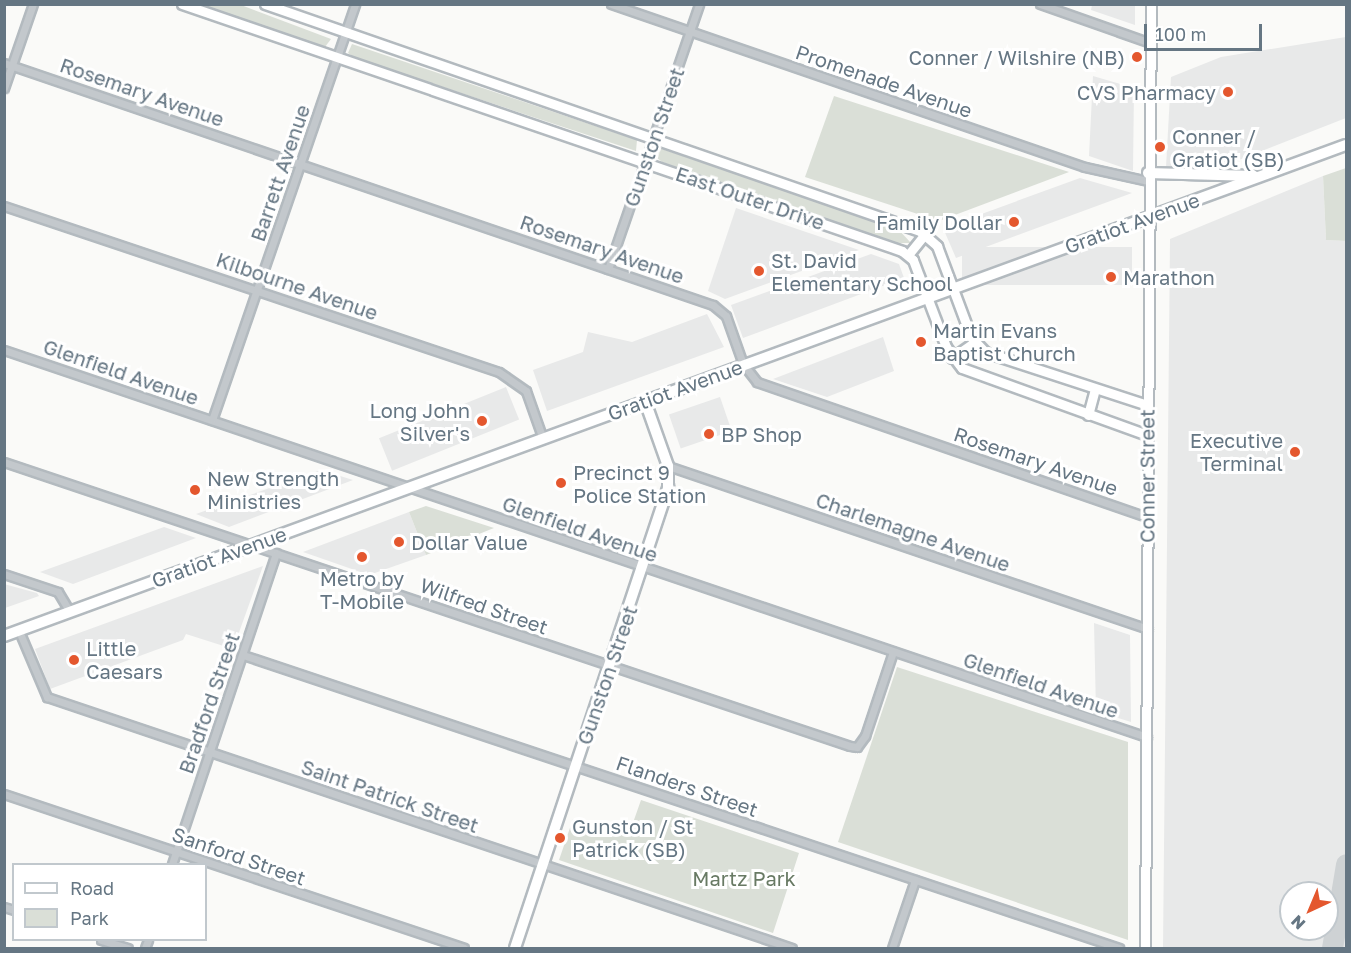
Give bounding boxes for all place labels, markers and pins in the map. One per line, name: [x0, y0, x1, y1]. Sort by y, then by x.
place label: Conner / Wilshire (NB): [909, 45, 1125, 69]
marker: Conner / Wilshire (NB): [1130, 50, 1144, 64]
place label: CVS Pharmacy: [1077, 80, 1216, 104]
marker: CVS Pharmacy: [1221, 85, 1235, 99]
place label: Conner / Gratiot (SB): [1172, 124, 1285, 171]
marker: Conner / Gratiot (SB): [1153, 140, 1167, 154]
place label: Family Dollar: [876, 210, 1002, 234]
marker: Family Dollar: [1007, 215, 1021, 229]
place label: St. David Elementary School: [771, 248, 953, 295]
marker: St. David Elementary School: [752, 264, 766, 278]
place label: Marathon: [1123, 265, 1215, 289]
marker: Marathon: [1104, 270, 1118, 284]
place label: Martin Evans Baptist Church: [933, 318, 1076, 365]
marker: Martin Evans Baptist Church: [914, 335, 928, 349]
place label: Long John Silver's: [370, 398, 470, 445]
marker: Long John Silver's: [475, 414, 489, 428]
place label: BP Shop: [721, 422, 802, 446]
marker: BP Shop: [702, 427, 716, 441]
place label: Executive Terminal: [1190, 428, 1283, 475]
marker: Executive Terminal: [1288, 445, 1302, 459]
place label: Precinct 9 Police Station: [573, 460, 706, 507]
place label: New Strength Ministries: [207, 466, 339, 513]
marker: Precinct 9 Police Station: [554, 476, 568, 490]
marker: New Strength Ministries: [188, 483, 202, 497]
place label: Dollar Value: [411, 530, 527, 554]
marker: Dollar Value: [392, 535, 406, 549]
marker: Metro by T-Mobile: [355, 550, 369, 564]
place label: Metro by T-Mobile: [320, 566, 404, 613]
place label: Little Caesars: [86, 636, 163, 683]
marker: Little Caesars: [67, 653, 81, 667]
place label: Gunston / St Patrick (SB): [572, 814, 693, 861]
marker: Gunston / St Patrick (SB): [553, 831, 567, 845]

